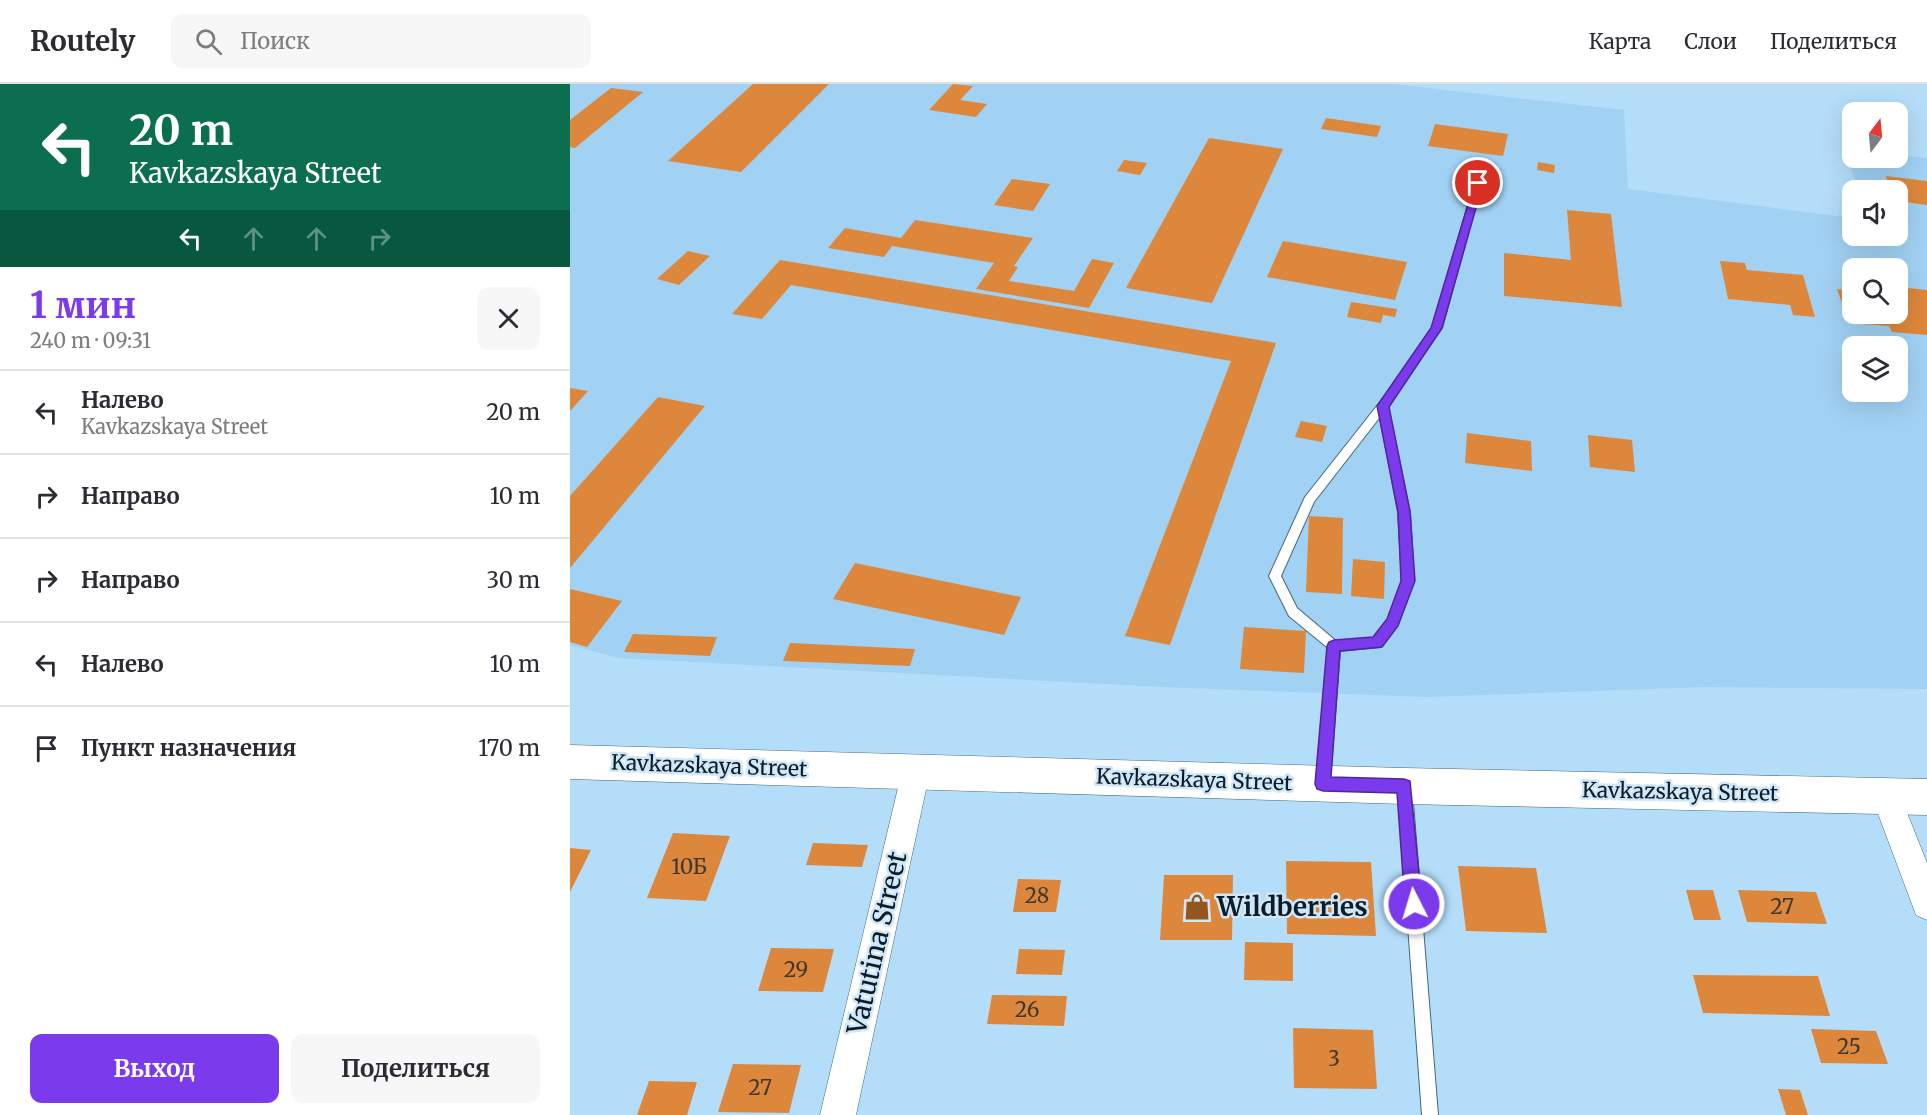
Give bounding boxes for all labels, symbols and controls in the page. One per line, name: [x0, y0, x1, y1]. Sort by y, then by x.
search box: [171, 14, 591, 68]
text: Routely: [30, 23, 135, 59]
icon: search: [192, 25, 225, 58]
text: Поиск: [240, 27, 310, 55]
text: Карта: [1589, 28, 1651, 55]
text: Слои: [1684, 28, 1737, 55]
text: Поделиться: [1770, 28, 1897, 55]
north arrow: [1842, 102, 1908, 168]
map controls: [1842, 102, 1908, 402]
text: 20 m: [129, 104, 233, 156]
icon: left: [30, 108, 108, 186]
text: Kavkazskaya Street: [129, 156, 381, 190]
pin: [1452, 157, 1503, 208]
icon: arrive: [1461, 166, 1494, 199]
button: sound: [1842, 180, 1908, 246]
icon: left: [174, 222, 207, 255]
icon: ahead: [237, 222, 270, 255]
icon: ahead: [300, 222, 333, 255]
icon: right: [363, 222, 396, 255]
button: search: [1842, 258, 1908, 324]
text: 1 мин: [30, 283, 136, 328]
button: close: [477, 287, 540, 350]
text: 240 m · 09:31: [30, 328, 151, 353]
button: layers: [1842, 336, 1908, 402]
text: Налево: [81, 386, 164, 414]
icon: left: [30, 396, 63, 429]
text: 20 m: [486, 398, 540, 426]
text: Kavkazskaya Street: [81, 414, 268, 439]
icon: right: [30, 480, 63, 513]
text: Направо: [81, 482, 180, 510]
text: 10 m: [490, 482, 540, 510]
icon: right: [30, 564, 63, 597]
text: Направо: [81, 566, 180, 594]
text: 30 m: [486, 566, 540, 594]
icon: left: [30, 648, 63, 681]
text: Налево: [81, 650, 164, 678]
text: 10 m: [490, 650, 540, 678]
icon: arrive: [30, 732, 63, 765]
text: Пункт назначения: [81, 734, 296, 762]
text: 170 m: [478, 734, 540, 762]
street label: Kavkazskaya Street: [610, 749, 808, 782]
street label: Kavkazskaya Street: [1095, 763, 1293, 796]
street label: Kavkazskaya Street: [1582, 776, 1778, 807]
street label: Vatutina Street: [839, 848, 914, 1038]
house number: 10Б: [671, 853, 707, 880]
position arrow: [1382, 872, 1446, 936]
house number: 28: [1025, 882, 1049, 909]
place label: Wildberries: [1216, 890, 1368, 923]
shop icon: Wildberries: [1182, 892, 1212, 922]
house number: 27: [1770, 893, 1794, 920]
house number: 29: [784, 956, 808, 983]
house number: 26: [1015, 996, 1039, 1023]
house number: 25: [1837, 1033, 1861, 1060]
button: Выход: [30, 1034, 279, 1103]
button: Поделиться: [291, 1034, 540, 1103]
house number: 3: [1328, 1045, 1340, 1072]
house number: 27: [748, 1074, 772, 1101]

